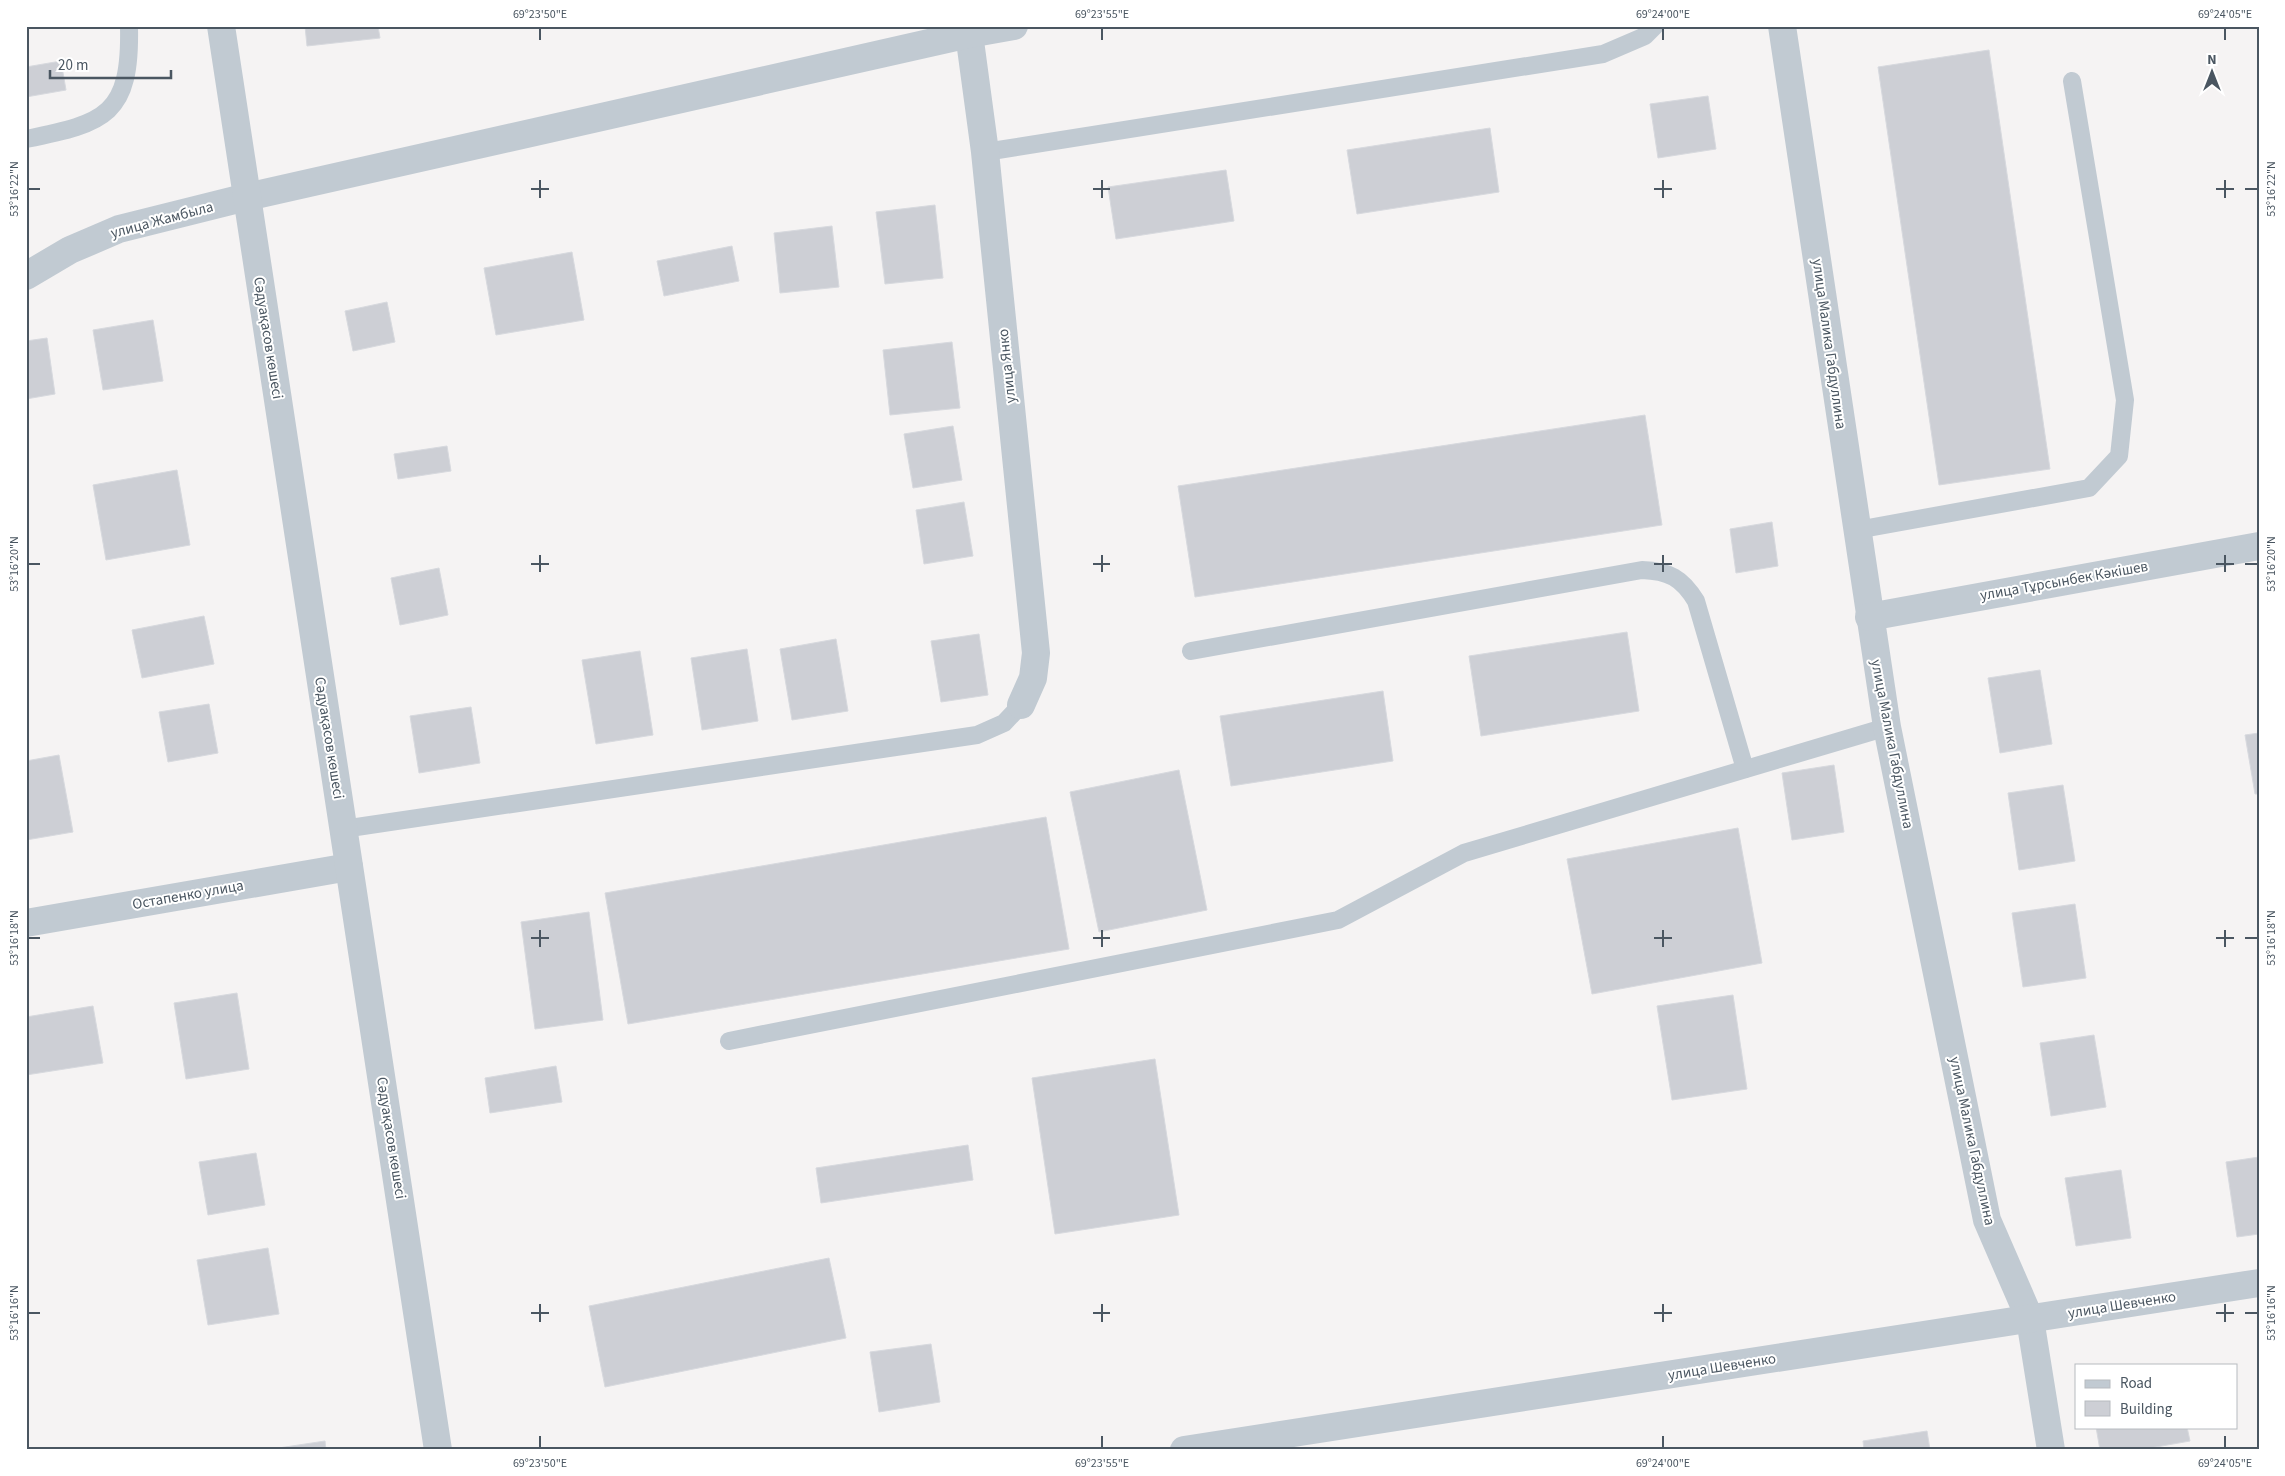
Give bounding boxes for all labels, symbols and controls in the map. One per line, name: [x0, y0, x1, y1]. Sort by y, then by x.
text: 69°23'50"E: [513, 6, 567, 23]
text: 69°23'55"E: [1075, 6, 1129, 23]
text: 69°24'00"E: [1636, 6, 1690, 23]
text: 69°24'05"E: [2198, 6, 2252, 23]
scale bar: [50, 48, 171, 80]
north arrow: [2188, 48, 2238, 98]
text: N: [2207, 50, 2217, 70]
text: 20 m: [58, 55, 88, 76]
text: 53°16'22"N: [6, 161, 23, 217]
text: 53°16'22"N: [2263, 161, 2280, 217]
street label: улица Жамбыла: [108, 196, 216, 244]
street label: улица Малика Габдуллина: [1807, 257, 1851, 431]
street label: Сәдуақасов көшесі: [248, 275, 288, 401]
street label: улица Янко: [993, 328, 1021, 404]
text: 53°16'20"N: [6, 536, 23, 592]
text: 53°16'20"N: [2263, 536, 2280, 592]
street label: улица Тұрсынбек Кәкішев: [1978, 556, 2150, 606]
street label: улица Малика Габдуллина: [1865, 658, 1919, 830]
street label: Сәдуақасов көшесі: [309, 675, 349, 801]
street label: Остапенко улица: [131, 875, 245, 915]
text: 53°16'18"N: [6, 910, 23, 966]
text: 53°16'18"N: [2263, 910, 2280, 966]
street label: улица Малика Габдуллина: [1944, 1055, 2000, 1227]
street label: Сәдуақасов көшесі: [371, 1075, 411, 1201]
text: 53°16'16"N: [6, 1285, 23, 1341]
text: 53°16'16"N: [2263, 1285, 2280, 1341]
street label: улица Шевченко: [2066, 1286, 2178, 1324]
street label: улица Шевченко: [1666, 1348, 1778, 1386]
legend: [2075, 1364, 2238, 1428]
text: Road: [2120, 1373, 2152, 1394]
text: Building: [2120, 1399, 2173, 1420]
text: 69°23'50"E: [513, 1455, 567, 1472]
text: 69°23'55"E: [1075, 1455, 1129, 1472]
text: 69°24'00"E: [1636, 1455, 1690, 1472]
text: 69°24'05"E: [2198, 1455, 2252, 1472]

